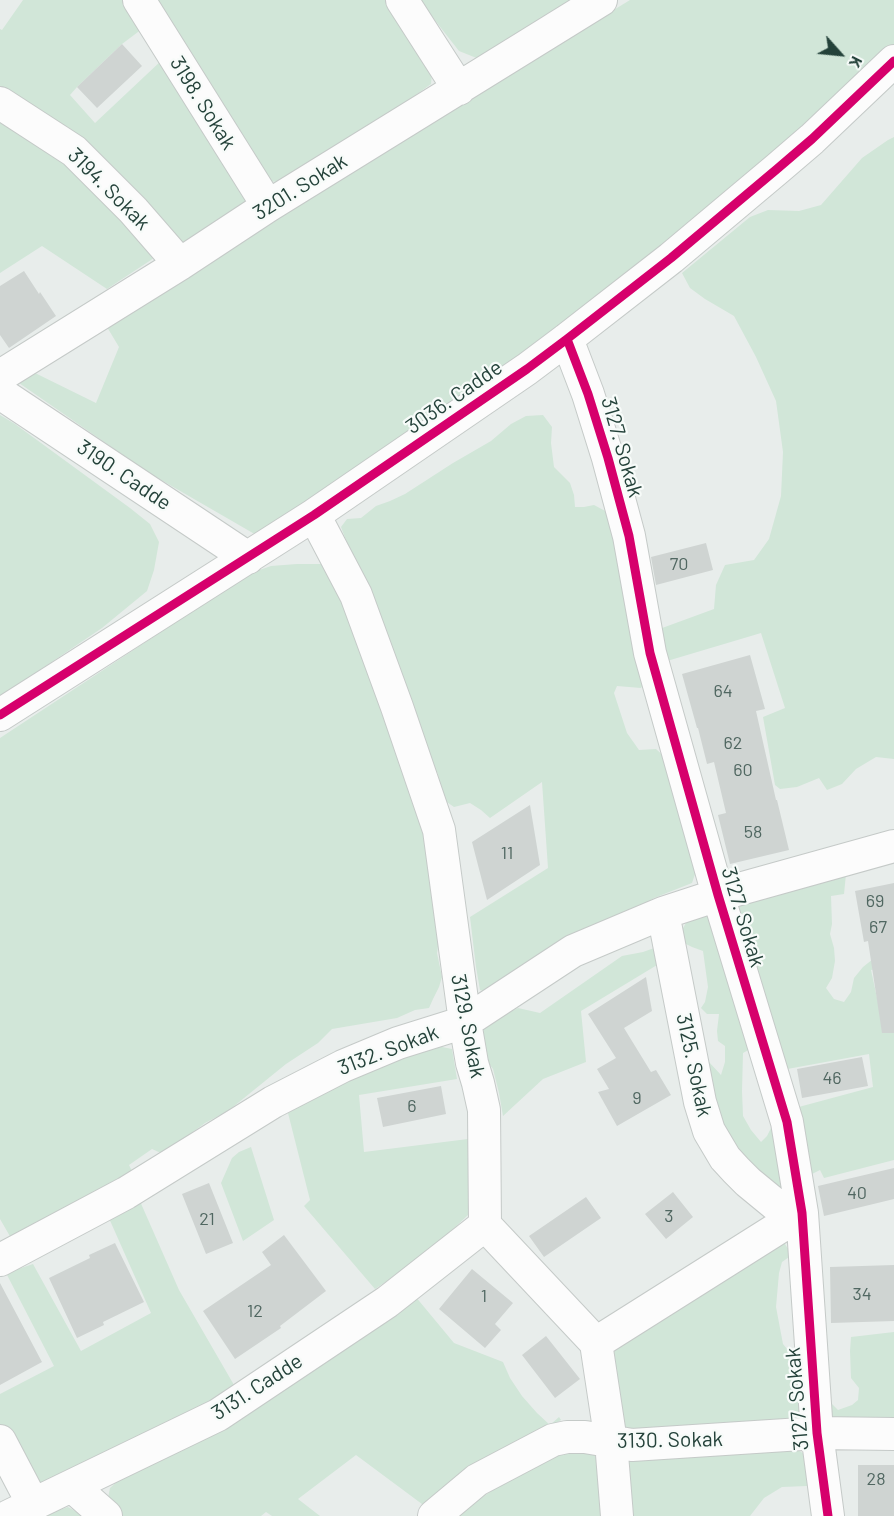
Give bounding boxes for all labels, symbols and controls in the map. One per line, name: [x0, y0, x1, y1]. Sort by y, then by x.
north arrow: [810, 24, 870, 84]
street label: 3198. Sokak: [164, 52, 242, 154]
text: K: [846, 54, 867, 71]
street label: 3194. Sokak: [63, 143, 155, 235]
street label: 3201. Sokak: [248, 148, 352, 226]
street label: 3036. Cadde: [401, 355, 507, 439]
street label: 3127. Sokak: [596, 394, 648, 500]
street label: 3190. Cadde: [72, 434, 176, 516]
house number: 70: [670, 553, 688, 575]
house number: 64: [713, 680, 733, 702]
house number: 62: [724, 732, 742, 754]
house number: 60: [733, 759, 753, 781]
house number: 58: [744, 821, 762, 843]
house number: 11: [501, 842, 513, 864]
street label: 3127. Sokak: [716, 864, 770, 970]
house number: 69: [866, 890, 884, 912]
house number: 67: [869, 916, 887, 938]
street label: 3129. Sokak: [446, 972, 490, 1080]
street label: 3125. Sokak: [671, 1011, 717, 1119]
street label: 3132. Sokak: [334, 1019, 442, 1081]
house number: 46: [822, 1067, 842, 1089]
house number: 9: [632, 1087, 642, 1109]
house number: 6: [407, 1095, 417, 1117]
house number: 40: [847, 1182, 867, 1204]
house number: 3: [664, 1205, 674, 1227]
house number: 21: [199, 1208, 215, 1230]
house number: 34: [852, 1283, 872, 1305]
house number: 1: [481, 1285, 487, 1307]
house number: 12: [247, 1300, 263, 1322]
street label: 3127. Sokak: [780, 1346, 814, 1452]
street label: 3131. Cadde: [207, 1348, 307, 1426]
street label: 3130. Sokak: [617, 1426, 723, 1454]
house number: 28: [866, 1468, 886, 1490]

